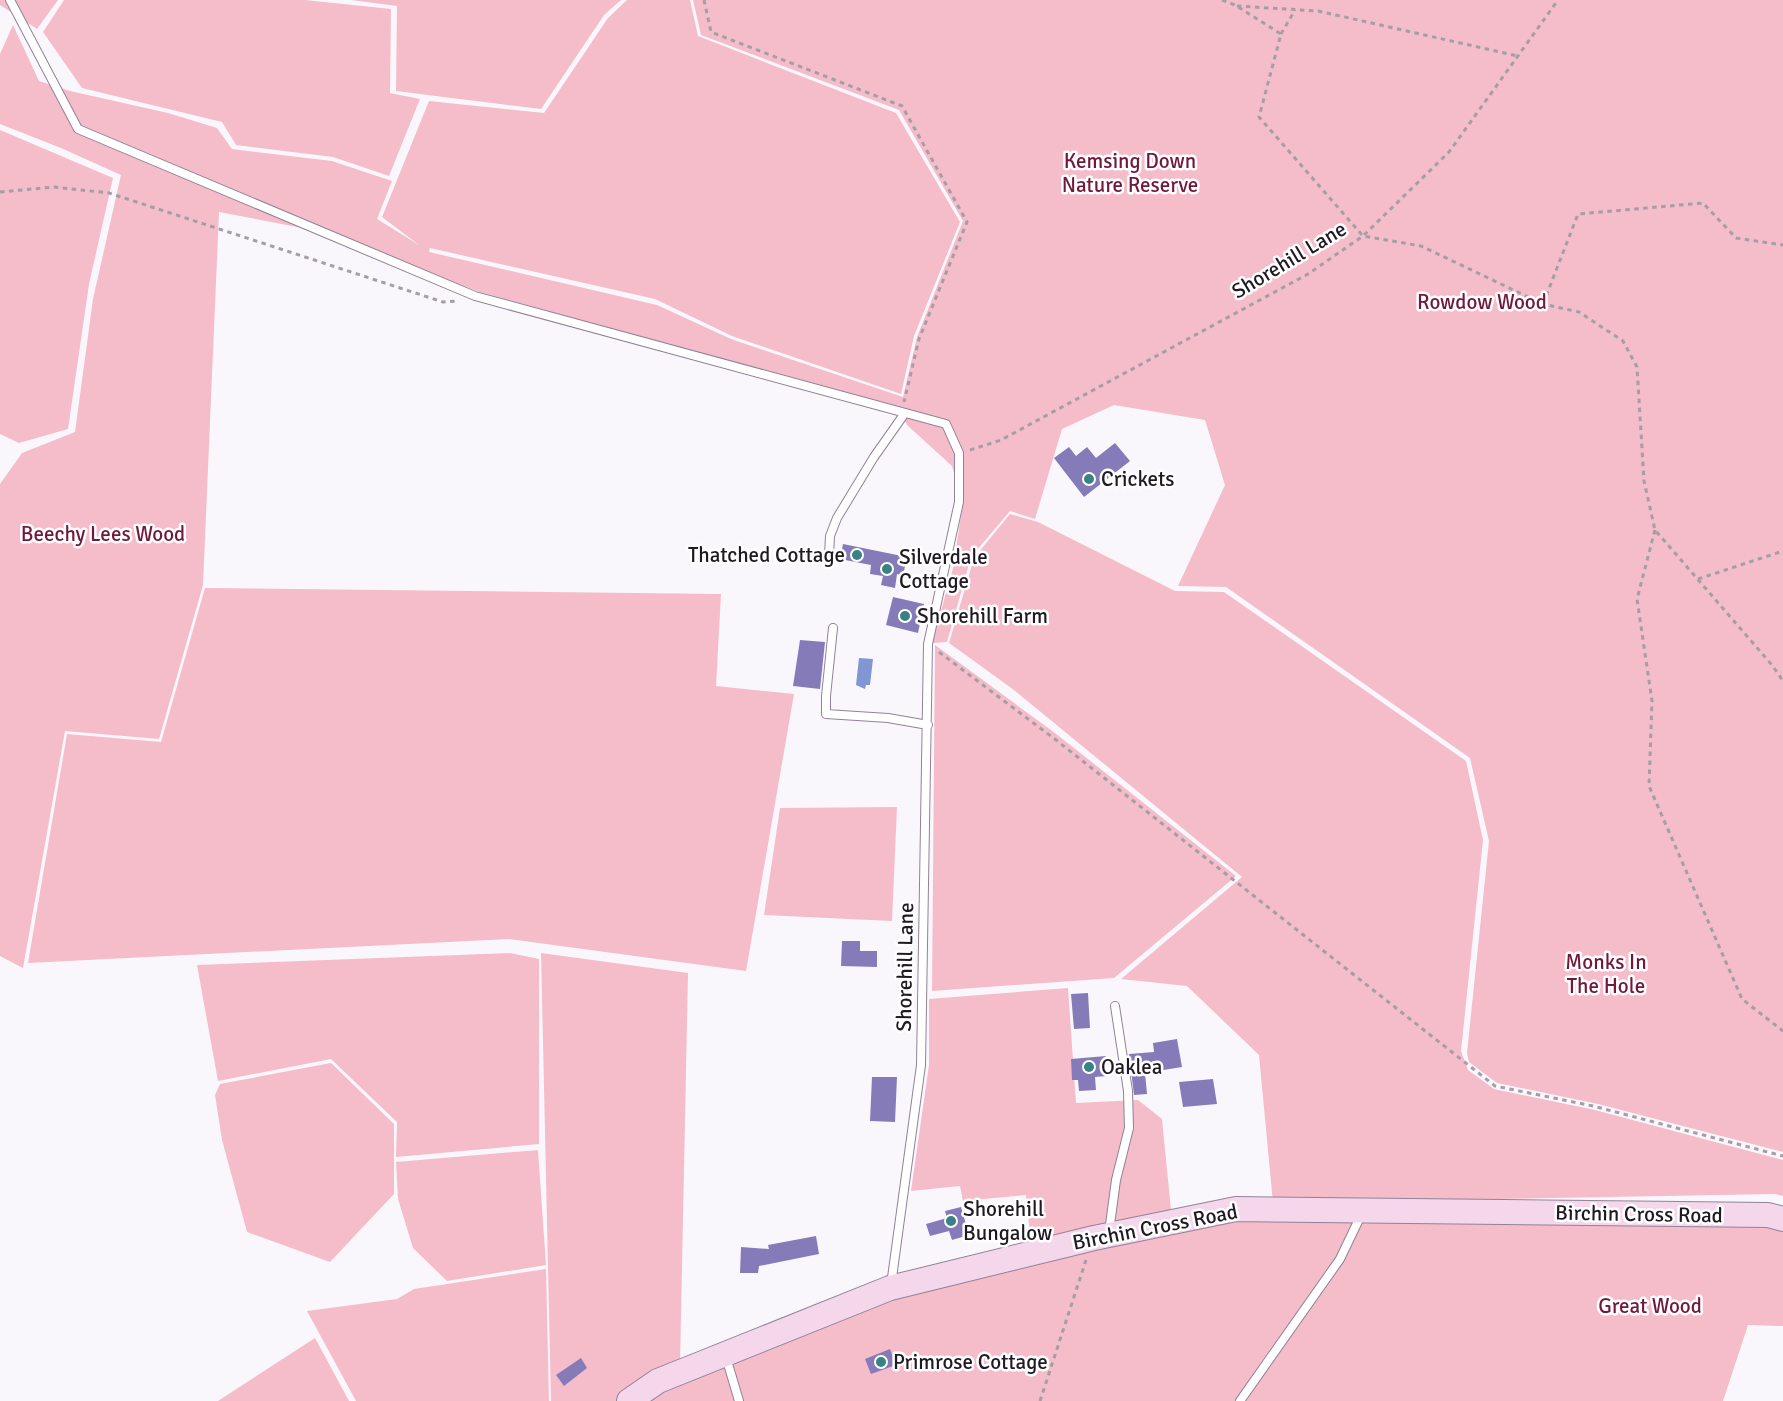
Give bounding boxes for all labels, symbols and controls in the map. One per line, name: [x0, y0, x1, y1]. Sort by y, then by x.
park label: Kemsing Down Nature Reserve: [1062, 148, 1198, 198]
street label: Shorehill Lane: [1227, 216, 1351, 304]
park label: Rowdow Wood: [1417, 289, 1547, 315]
place label: Crickets: [1101, 466, 1175, 492]
marker: Crickets: [1082, 472, 1096, 486]
park label: Beechy Lees Wood: [21, 521, 185, 547]
place label: Thatched Cottage: [688, 542, 845, 568]
place label: Silverdale Cottage: [899, 544, 988, 594]
marker: Thatched Cottage: [850, 548, 864, 562]
marker: Silverdale Cottage: [880, 562, 894, 576]
place label: Shorehill Farm: [917, 603, 1048, 629]
marker: Shorehill Farm: [898, 609, 912, 623]
street label: Shorehill Lane: [891, 902, 919, 1032]
park label: Monks In The Hole: [1565, 949, 1647, 999]
place label: Oaklea: [1101, 1054, 1163, 1080]
marker: Oaklea: [1082, 1060, 1096, 1074]
place label: Shorehill Bungalow: [963, 1196, 1052, 1246]
street label: Birchin Cross Road: [1070, 1198, 1240, 1256]
street label: Birchin Cross Road: [1555, 1200, 1723, 1228]
marker: Shorehill Bungalow: [944, 1214, 958, 1228]
park label: Great Wood: [1598, 1293, 1702, 1319]
place label: Primrose Cottage: [893, 1349, 1048, 1375]
marker: Primrose Cottage: [874, 1355, 888, 1369]

